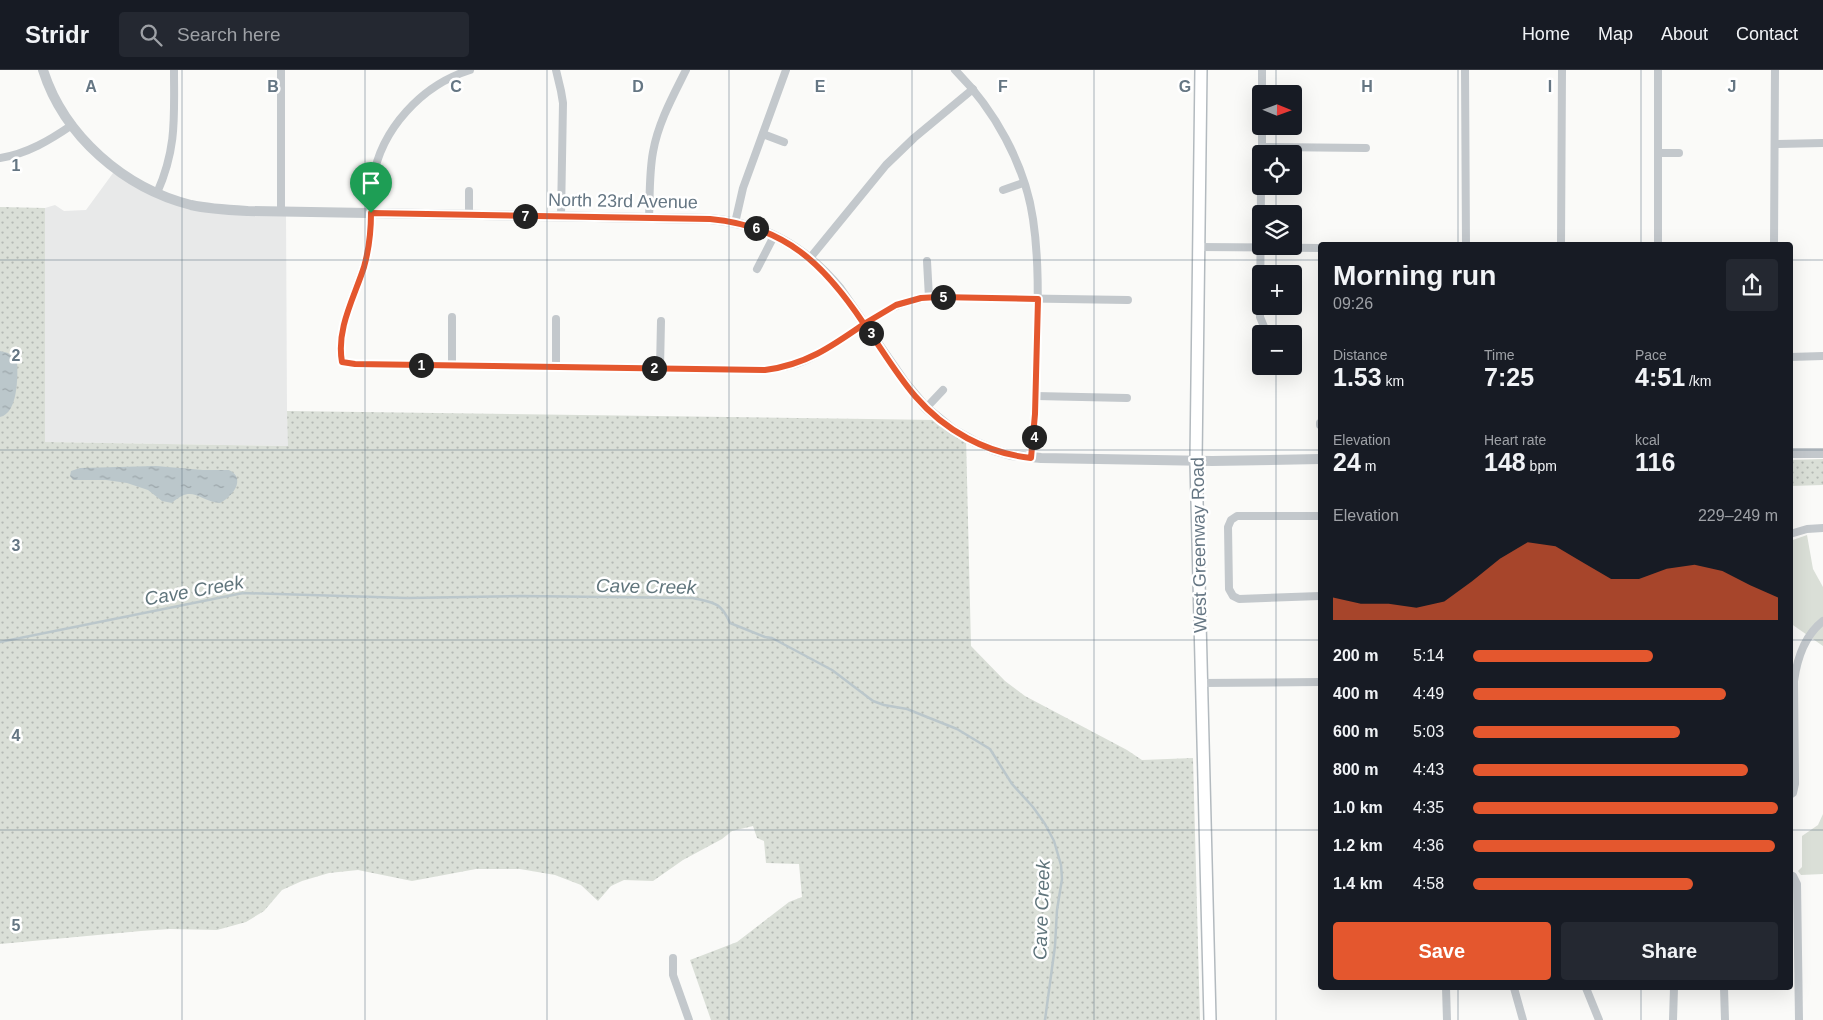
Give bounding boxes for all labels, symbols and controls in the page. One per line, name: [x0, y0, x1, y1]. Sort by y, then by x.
search box: [119, 12, 469, 57]
text: Stridr: [25, 21, 89, 48]
icon: search: [137, 21, 165, 49]
text: Search here: [177, 24, 281, 45]
text: Home: [1522, 24, 1570, 44]
text: Map: [1598, 24, 1633, 44]
text: About: [1661, 24, 1708, 44]
text: Contact: [1736, 24, 1798, 44]
text: A: [85, 78, 97, 95]
text: B: [267, 78, 279, 95]
text: C: [450, 78, 462, 95]
text: D: [632, 78, 644, 95]
text: E: [815, 78, 826, 95]
text: F: [998, 78, 1008, 95]
text: G: [1179, 78, 1191, 95]
text: H: [1361, 78, 1373, 95]
text: I: [1548, 78, 1552, 95]
text: J: [1728, 78, 1736, 95]
north arrow: [1252, 85, 1302, 135]
map controls: [1252, 85, 1302, 375]
button: locate: [1252, 145, 1302, 195]
text: 1: [12, 157, 21, 174]
pin: [350, 162, 392, 213]
icon: arrive: [357, 169, 385, 197]
street label: North 23rd Avenue: [548, 190, 698, 212]
pin: 7: [512, 204, 538, 228]
button: layers: [1252, 205, 1302, 255]
text: 7: [522, 208, 529, 224]
pin: 6: [744, 216, 768, 240]
text: 6: [753, 220, 760, 236]
button: share: [1726, 259, 1778, 311]
text: Morning run: [1333, 260, 1496, 291]
button: +: [1252, 265, 1302, 315]
pin: 5: [930, 284, 956, 310]
text: 5: [940, 289, 947, 305]
text: 09:26: [1333, 295, 1373, 312]
pin: 3: [858, 320, 884, 346]
text: 3: [868, 325, 875, 341]
button: −: [1252, 325, 1302, 375]
text: 2: [12, 347, 21, 364]
text: Distance: [1333, 347, 1387, 363]
text: Time: [1484, 347, 1515, 363]
text: Pace: [1635, 347, 1667, 363]
pin: 1: [408, 352, 434, 378]
pin: 2: [642, 356, 666, 380]
text: 1: [418, 357, 425, 373]
text: 2: [651, 360, 658, 376]
text: 1.53: [1333, 363, 1382, 391]
text: 7:25: [1484, 363, 1534, 391]
text: 4:51: [1635, 363, 1685, 391]
text: km: [1382, 373, 1404, 389]
text: /km: [1685, 373, 1712, 389]
pin: 4: [1022, 424, 1046, 450]
text: 4: [1031, 429, 1038, 445]
text: Elevation: [1333, 432, 1391, 448]
text: Heart rate: [1484, 432, 1546, 448]
text: kcal: [1635, 432, 1660, 448]
text: 24: [1333, 448, 1361, 476]
text: 148: [1484, 448, 1526, 476]
text: 116: [1635, 448, 1675, 476]
street label: West Greenway Road: [1187, 457, 1211, 633]
text: m: [1361, 458, 1376, 474]
text: bpm: [1526, 458, 1557, 474]
text: Elevation: [1333, 507, 1399, 524]
text: 229–249 m: [1698, 507, 1778, 524]
text: 3: [12, 537, 21, 554]
water label: Cave Creek: [143, 571, 247, 610]
water label: Cave Creek: [596, 575, 698, 598]
text: 200 m: [1333, 647, 1378, 664]
text: 5:14: [1413, 647, 1444, 664]
text: 400 m: [1333, 685, 1378, 702]
text: 4:49: [1413, 685, 1444, 702]
text: 600 m: [1333, 723, 1378, 740]
text: 5:03: [1413, 723, 1444, 740]
text: 4: [12, 727, 21, 744]
text: 800 m: [1333, 761, 1378, 778]
text: 4:43: [1413, 761, 1444, 778]
text: 1.0 km: [1333, 799, 1383, 816]
text: 4:35: [1413, 799, 1444, 816]
text: 1.2 km: [1333, 837, 1383, 854]
text: 4:36: [1413, 837, 1444, 854]
water label: Cave Creek: [1029, 858, 1054, 961]
text: 1.4 km: [1333, 875, 1383, 892]
text: 4:58: [1413, 875, 1444, 892]
text: 5: [12, 917, 21, 934]
button: Save: [1333, 922, 1551, 980]
button: Share: [1561, 922, 1778, 980]

